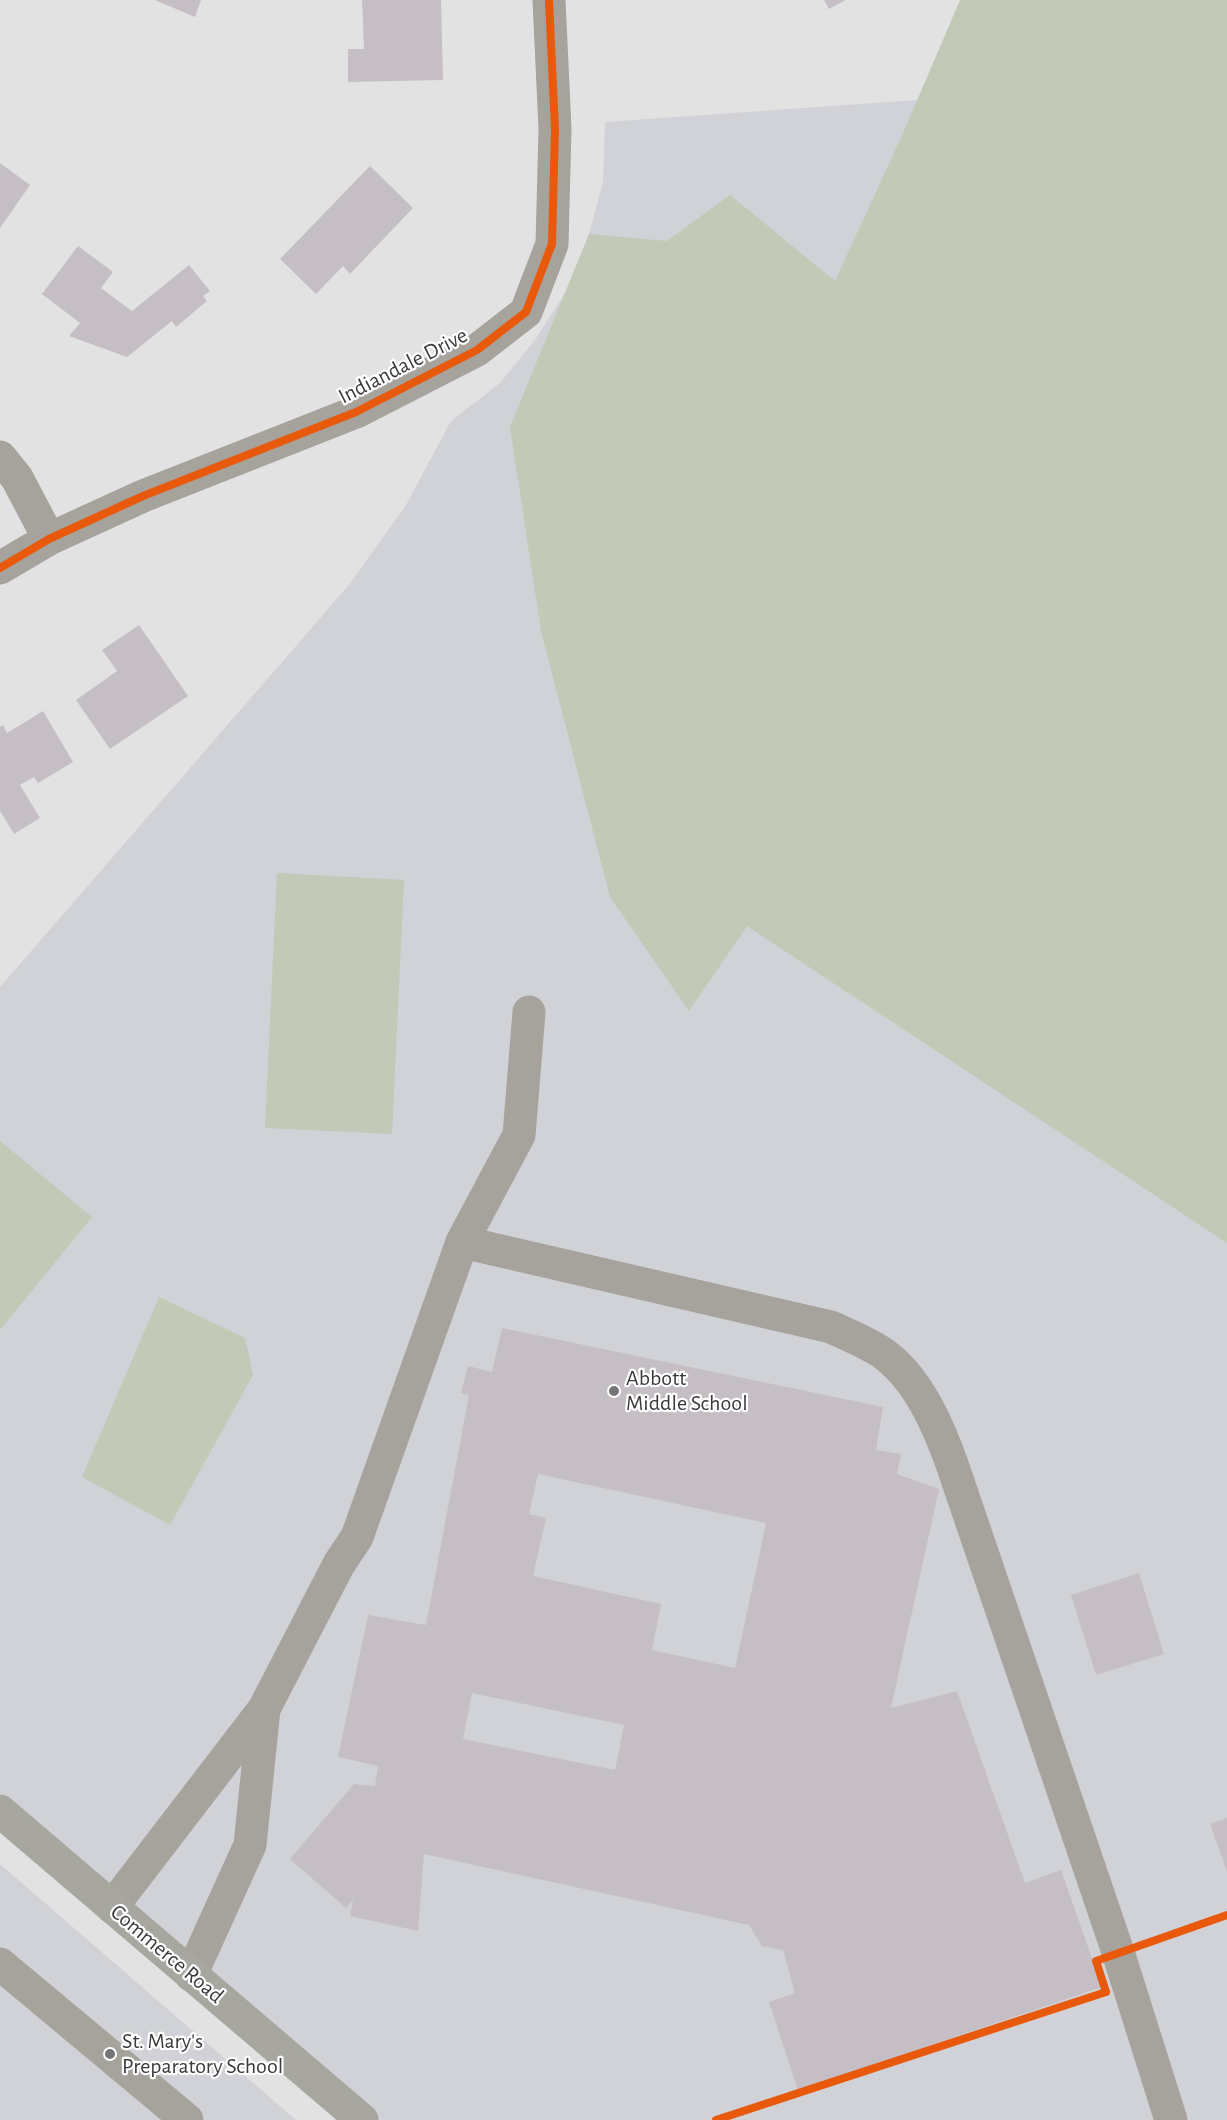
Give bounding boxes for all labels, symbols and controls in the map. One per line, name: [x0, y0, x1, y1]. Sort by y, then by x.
street label: Indiandale Drive: [334, 322, 472, 410]
place label: Abbott Middle School: [626, 1365, 748, 1416]
marker: Abbott Middle School: [607, 1384, 621, 1398]
street label: Commerce Road: [105, 1899, 229, 2009]
place label: St. Mary's Preparatory School: [122, 2028, 283, 2080]
marker: St. Mary's Preparatory School: [103, 2047, 117, 2061]

